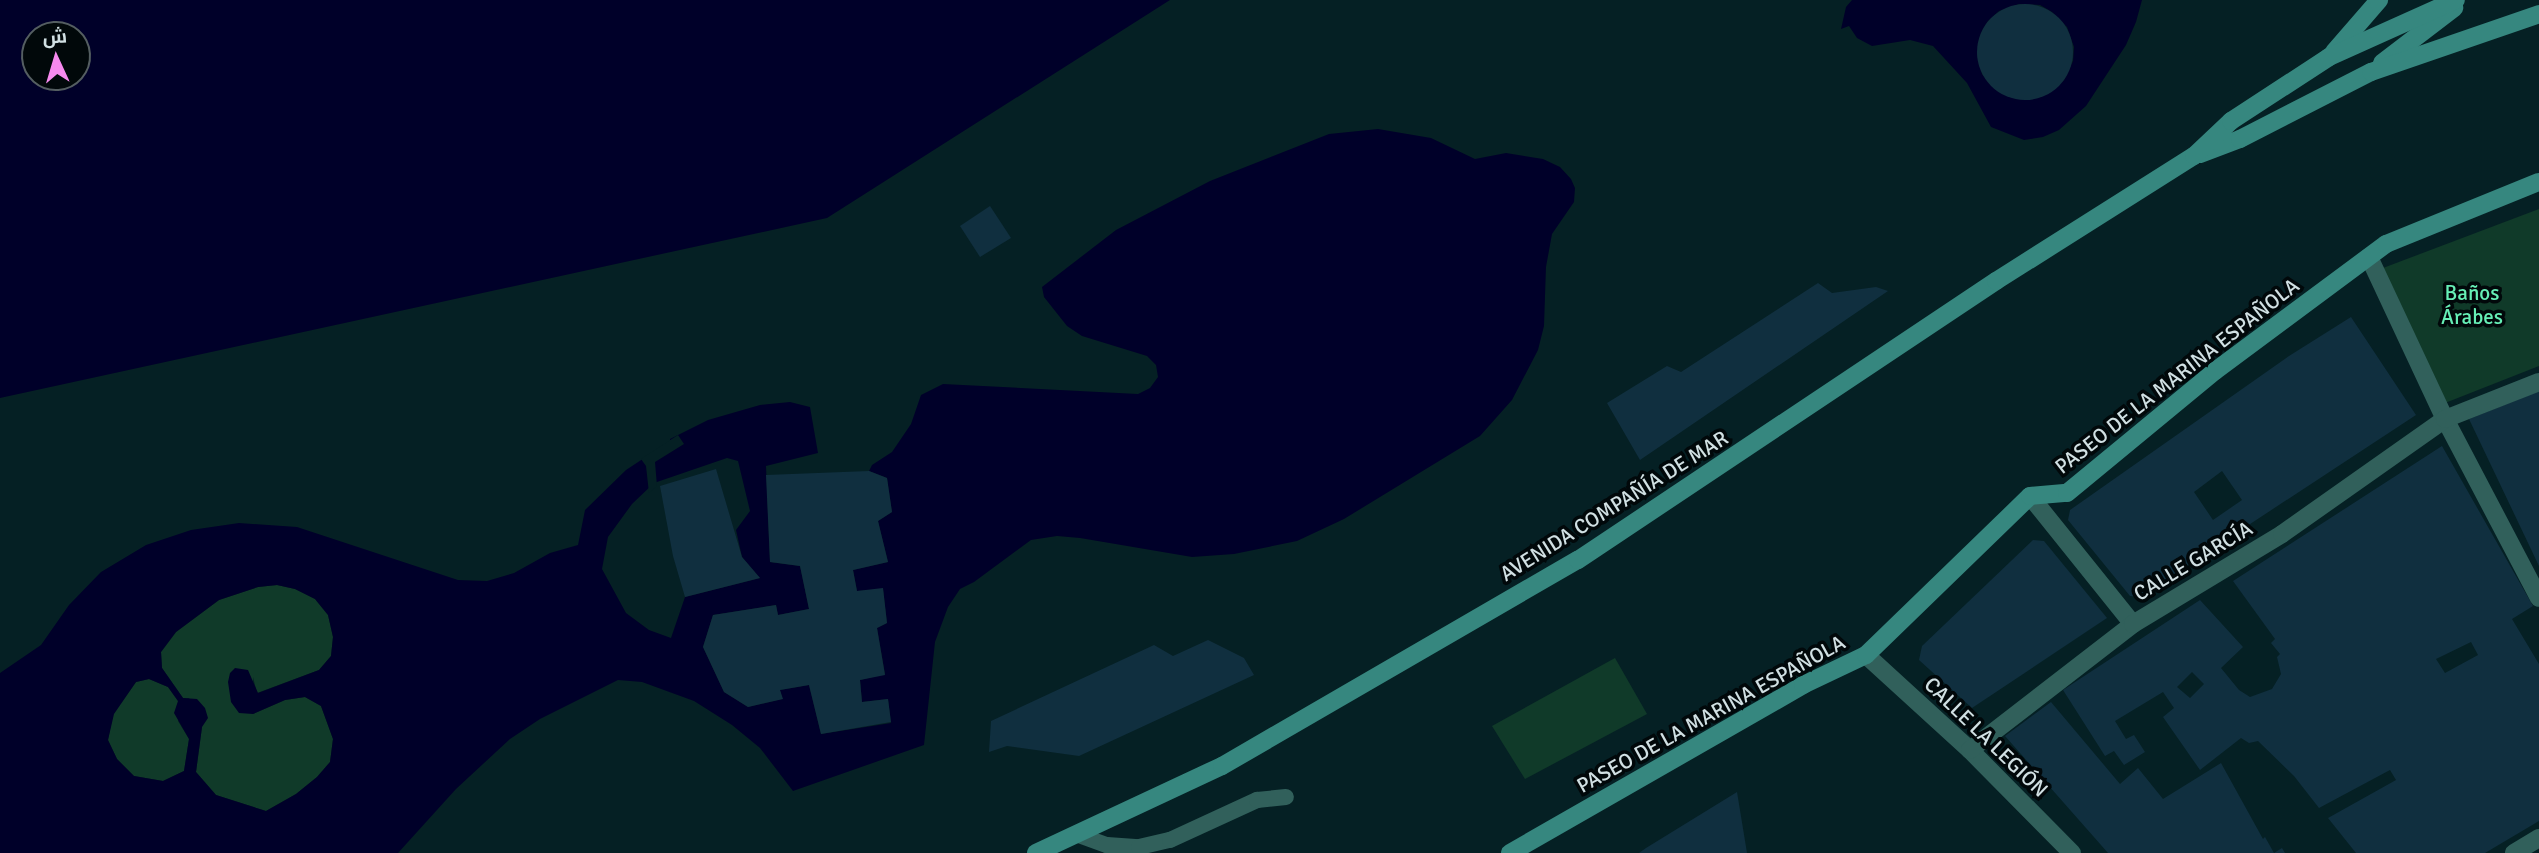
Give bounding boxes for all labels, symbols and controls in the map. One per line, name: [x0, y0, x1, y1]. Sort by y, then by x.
north arrow: [21, 21, 91, 91]
text: ش: [42, 24, 68, 50]
street label: PASEO DE LA MARINA ESPAÑOLA: [2050, 273, 2304, 479]
park label: Baños Árabes: [2441, 280, 2503, 330]
street label: AVENIDA COMPAÑÍA DE MAR: [1495, 425, 1733, 587]
street label: CALLE GARCÍA: [2129, 516, 2257, 606]
street label: PASEO DE LA MARINA ESPAÑOLA: [1573, 630, 1849, 798]
street label: CALLE LA LEGIÓN: [1919, 672, 2053, 802]

